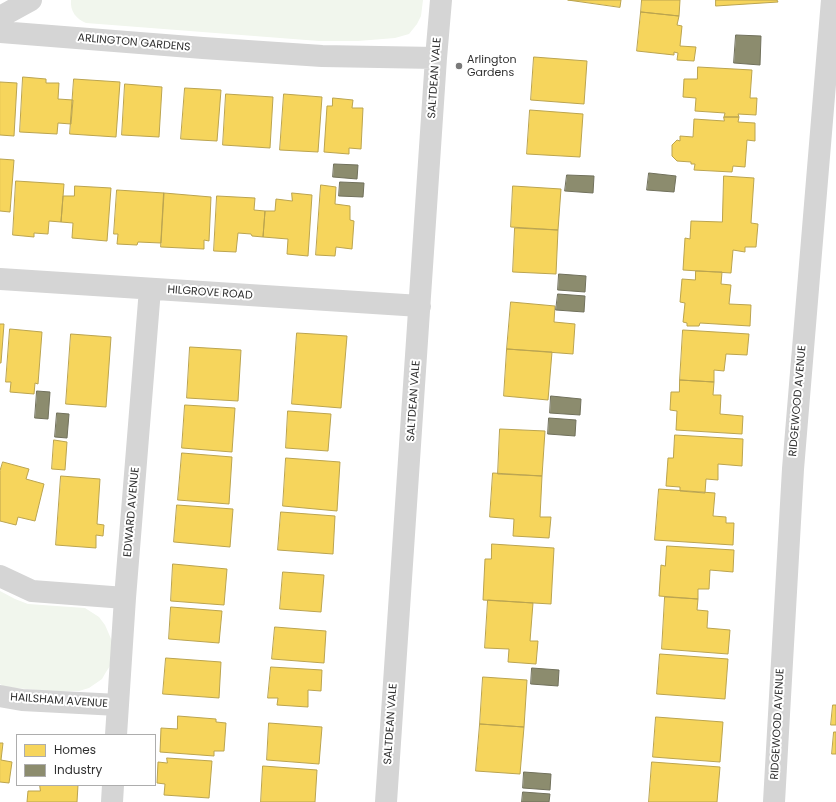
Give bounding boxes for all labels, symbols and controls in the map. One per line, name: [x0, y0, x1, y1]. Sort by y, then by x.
street label: ARLINGTON GARDENS: [77, 31, 191, 55]
street label: SALTDEAN VALE: [426, 37, 444, 119]
place label: Arlington Gardens: [467, 53, 516, 79]
marker: Arlington Gardens: [454, 61, 464, 71]
street label: HILGROVE ROAD: [167, 283, 253, 303]
street label: RIDGEWOOD AVENUE: [787, 345, 809, 457]
street label: SALTDEAN VALE: [405, 360, 423, 442]
street label: EDWARD AVENUE: [121, 466, 143, 558]
street label: RIDGEWOOD AVENUE: [768, 668, 788, 780]
street label: SALTDEAN VALE: [382, 683, 400, 765]
street label: HAILSHAM AVENUE: [10, 691, 108, 711]
legend: [16, 734, 156, 786]
text: Homes: [54, 741, 96, 758]
text: Industry: [54, 761, 102, 778]

